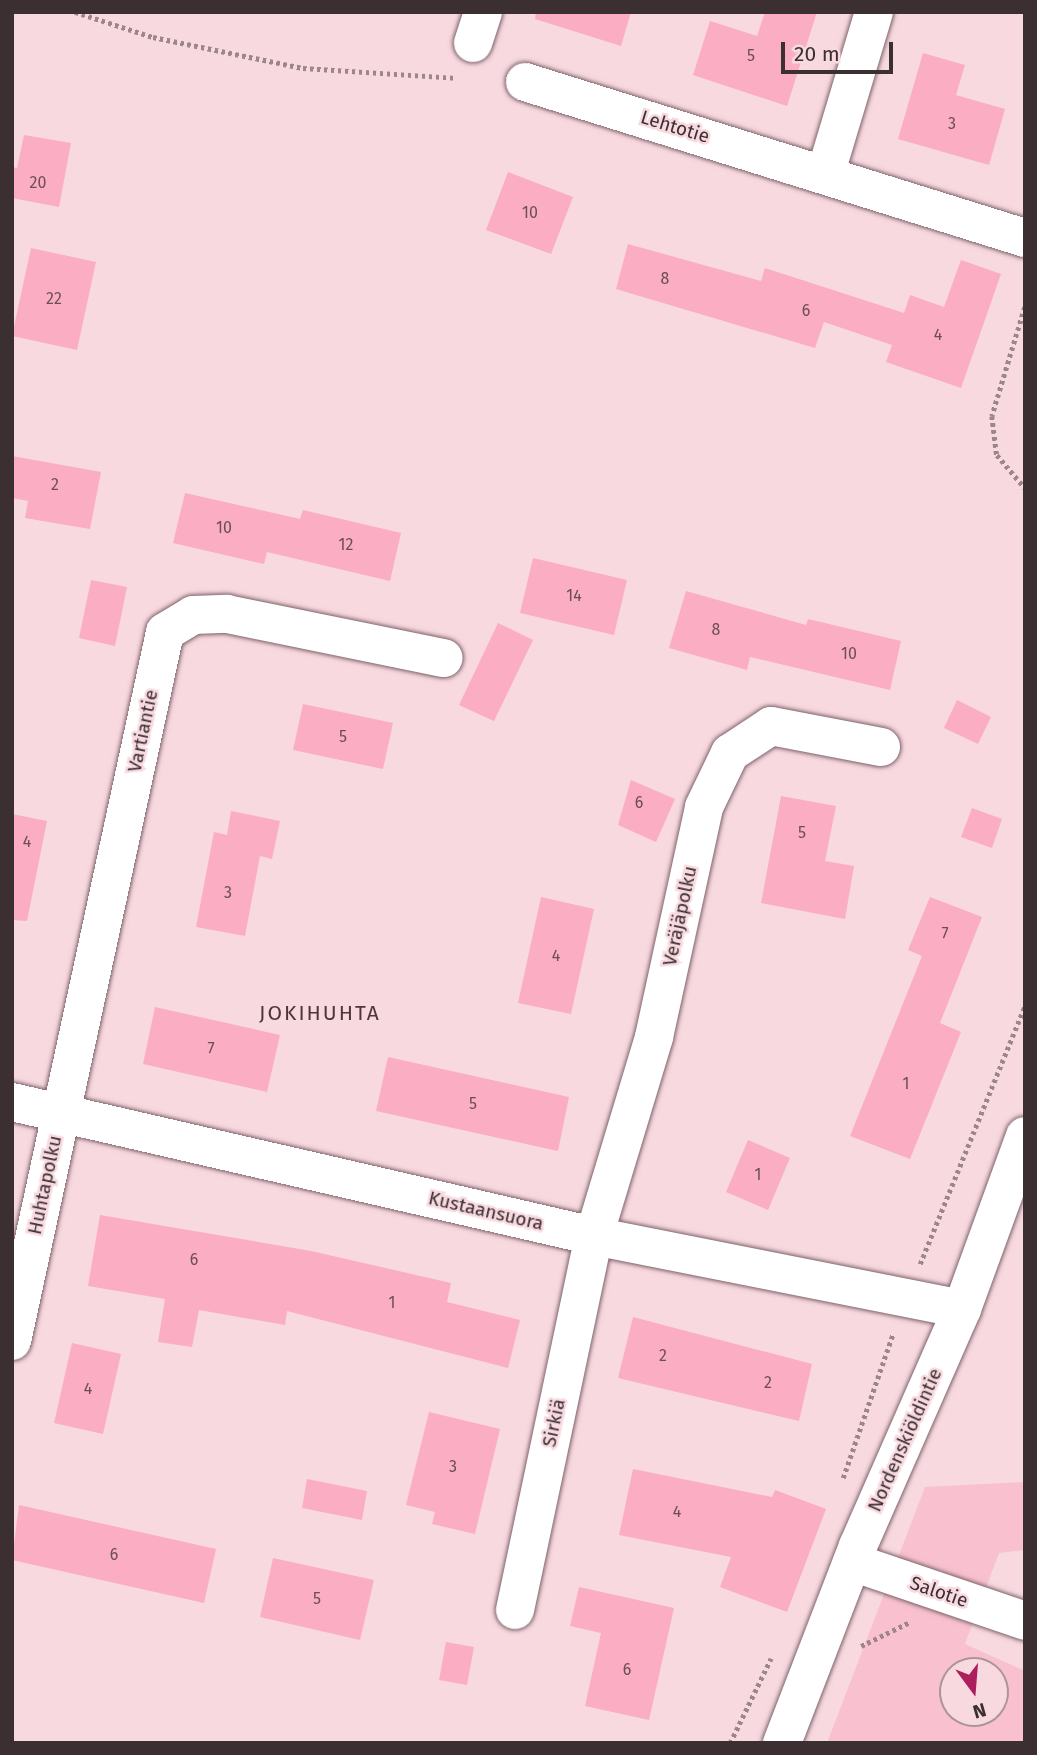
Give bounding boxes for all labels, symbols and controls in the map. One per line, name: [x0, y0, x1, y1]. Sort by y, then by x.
scale bar: [785, 28, 897, 72]
text: 20 m: [794, 41, 840, 67]
house number: 5: [747, 46, 755, 66]
street label: Lehtotie: [638, 106, 712, 148]
house number: 3: [948, 114, 956, 134]
house number: 20: [30, 173, 46, 193]
house number: 10: [522, 203, 538, 223]
house number: 8: [661, 269, 669, 289]
house number: 22: [46, 289, 62, 309]
house number: 6: [802, 301, 810, 321]
house number: 4: [934, 325, 942, 345]
house number: 2: [51, 475, 59, 495]
house number: 10: [216, 518, 232, 538]
house number: 12: [339, 535, 353, 555]
house number: 14: [566, 586, 582, 606]
house number: 8: [712, 620, 720, 640]
house number: 10: [841, 644, 857, 664]
street label: Vartiantie: [123, 688, 163, 774]
house number: 5: [339, 727, 347, 747]
house number: 6: [635, 793, 643, 813]
house number: 5: [798, 823, 806, 843]
house number: 4: [23, 832, 31, 852]
street label: Veräjäpolku: [658, 864, 702, 968]
house number: 3: [224, 883, 232, 903]
house number: 7: [941, 924, 949, 944]
house number: 4: [552, 946, 560, 966]
district label: JOKIHUHTA: [260, 1000, 380, 1026]
house number: 7: [207, 1039, 215, 1059]
house number: 1: [903, 1074, 909, 1094]
house number: 5: [469, 1094, 477, 1114]
street label: Huhtapolku: [23, 1133, 67, 1237]
house number: 1: [755, 1165, 761, 1185]
street label: Kustaansuora: [426, 1187, 546, 1235]
house number: 6: [190, 1250, 198, 1270]
house number: 1: [389, 1293, 395, 1313]
house number: 2: [659, 1346, 667, 1366]
street label: Nordenskiöldintie: [863, 1365, 947, 1515]
house number: 2: [764, 1373, 772, 1393]
house number: 4: [84, 1379, 92, 1399]
street label: Sirkiä: [538, 1397, 570, 1449]
house number: 3: [449, 1457, 457, 1477]
house number: 4: [673, 1502, 681, 1522]
house number: 6: [110, 1545, 118, 1565]
street label: Salotie: [907, 1572, 971, 1612]
house number: 5: [313, 1589, 321, 1609]
north arrow: [939, 1657, 1009, 1727]
house number: 6: [623, 1660, 631, 1680]
text: N: [970, 1698, 989, 1724]

